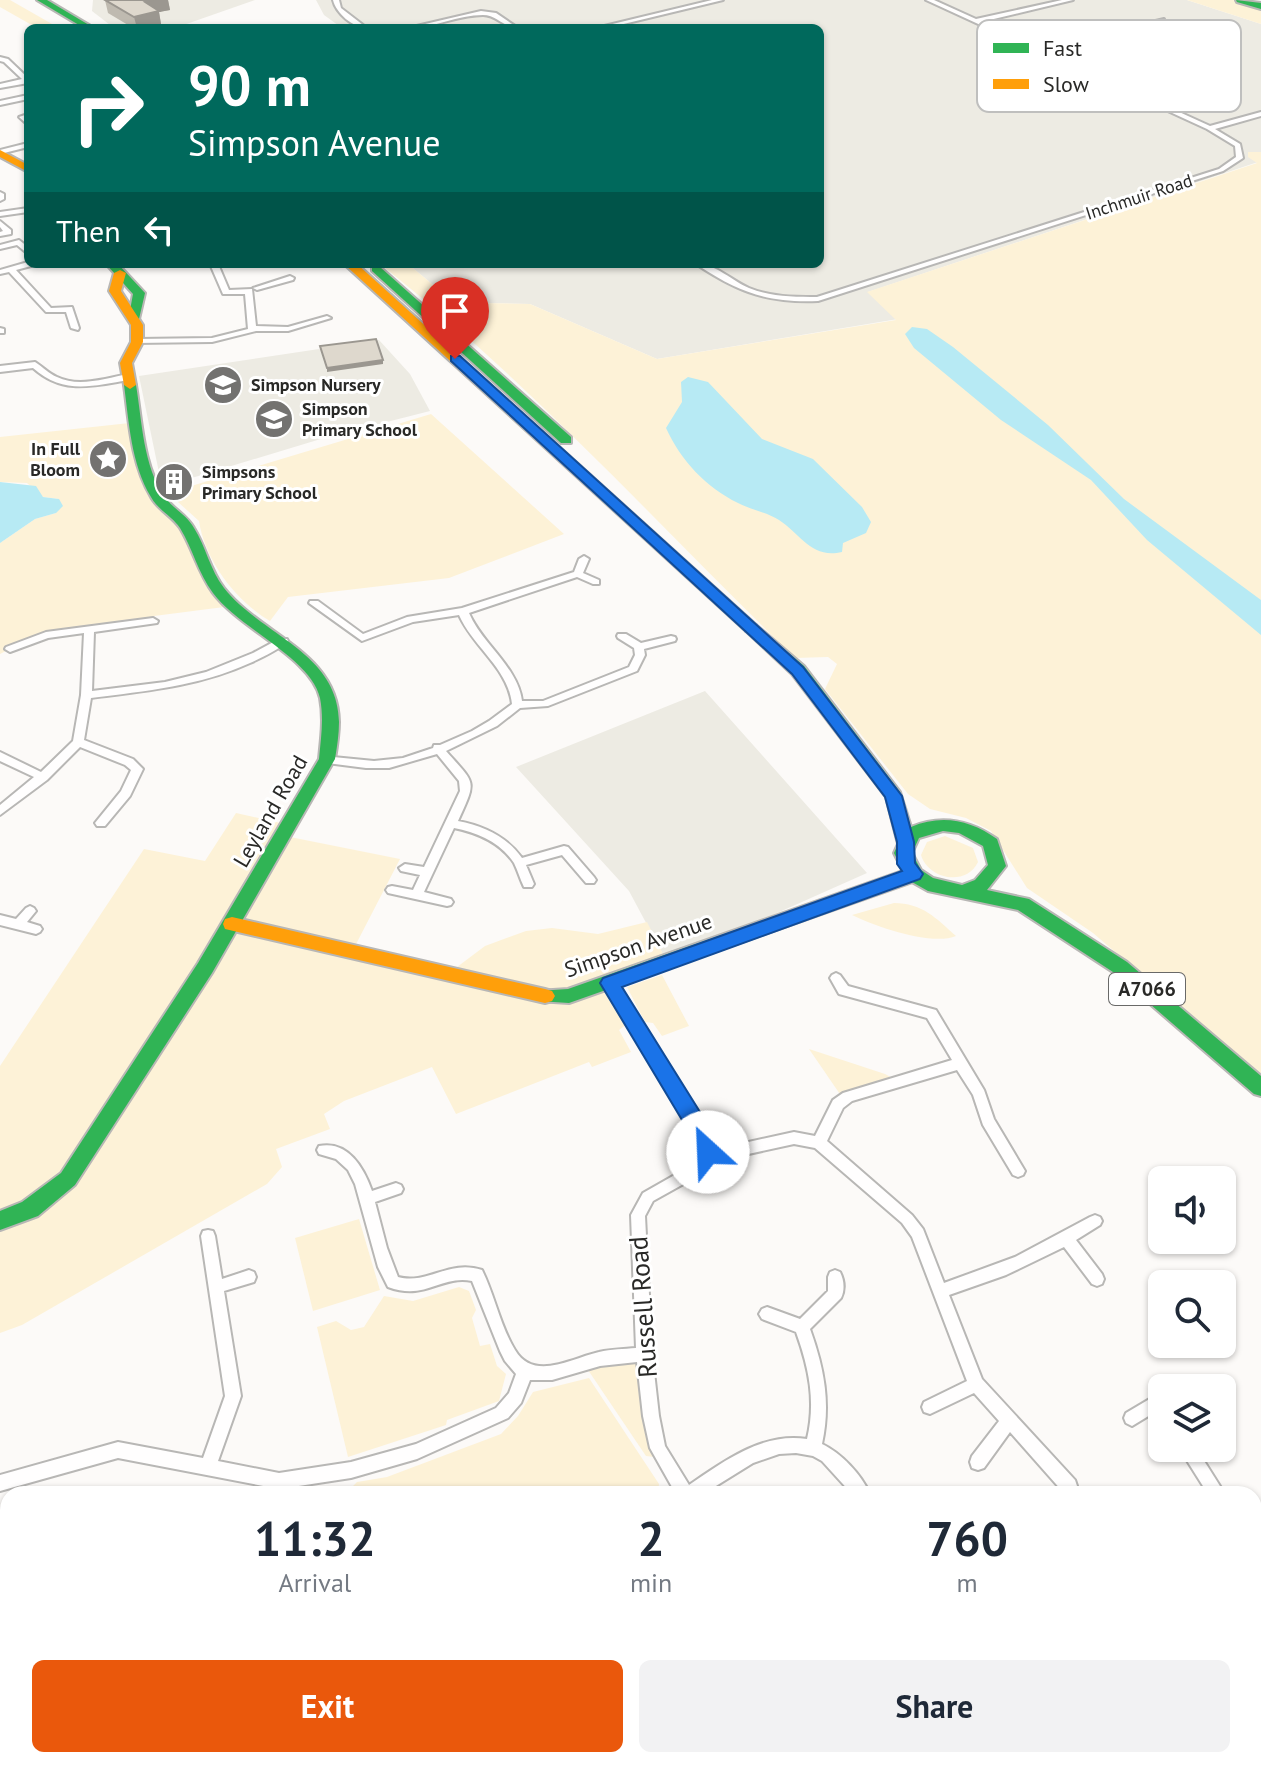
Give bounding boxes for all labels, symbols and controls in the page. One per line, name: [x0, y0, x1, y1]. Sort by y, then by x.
legend: [977, 20, 1241, 112]
text: Fast: [1043, 34, 1083, 62]
text: 90 m: [188, 49, 311, 121]
icon: right: [56, 56, 160, 160]
text: Slow: [1043, 70, 1089, 98]
text: Simpson Avenue: [188, 119, 441, 166]
street label: Inchmuir Road: [1082, 168, 1195, 225]
icon: left: [137, 208, 181, 252]
text: Then: [56, 211, 121, 250]
pin: [421, 277, 489, 359]
icon: arrive: [433, 289, 477, 333]
school or university icon: Simpson Nursery: [202, 364, 244, 406]
place label: Simpson Nursery: [251, 373, 381, 396]
place label: Simpson Primary School: [302, 397, 418, 441]
school or university icon: Simpson Primary School: [253, 398, 295, 440]
place label: In Full Bloom: [30, 437, 81, 481]
place icon: In Full Bloom: [87, 438, 129, 480]
place label: Simpsons Primary School: [202, 460, 318, 504]
building icon: Simpsons Primary School: [153, 461, 195, 503]
street label: Leyland Road: [227, 750, 313, 872]
street label: Simpson Avenue: [560, 907, 716, 983]
road number: A7066: [1109, 973, 1185, 1005]
position arrow: [666, 1110, 750, 1194]
map controls: [1148, 1166, 1236, 1462]
button: sound: [1148, 1166, 1236, 1254]
street label: Russell Road: [621, 1235, 664, 1379]
button: search: [1148, 1270, 1236, 1358]
button: layers: [1148, 1374, 1236, 1462]
text: 11:32: [254, 1507, 376, 1569]
text: 2: [637, 1507, 665, 1569]
text: 760: [926, 1507, 1008, 1569]
text: Arrival: [279, 1566, 351, 1599]
text: min: [630, 1566, 672, 1599]
text: m: [957, 1566, 978, 1599]
button: Exit: [32, 1660, 623, 1752]
button: Share: [639, 1660, 1230, 1752]

